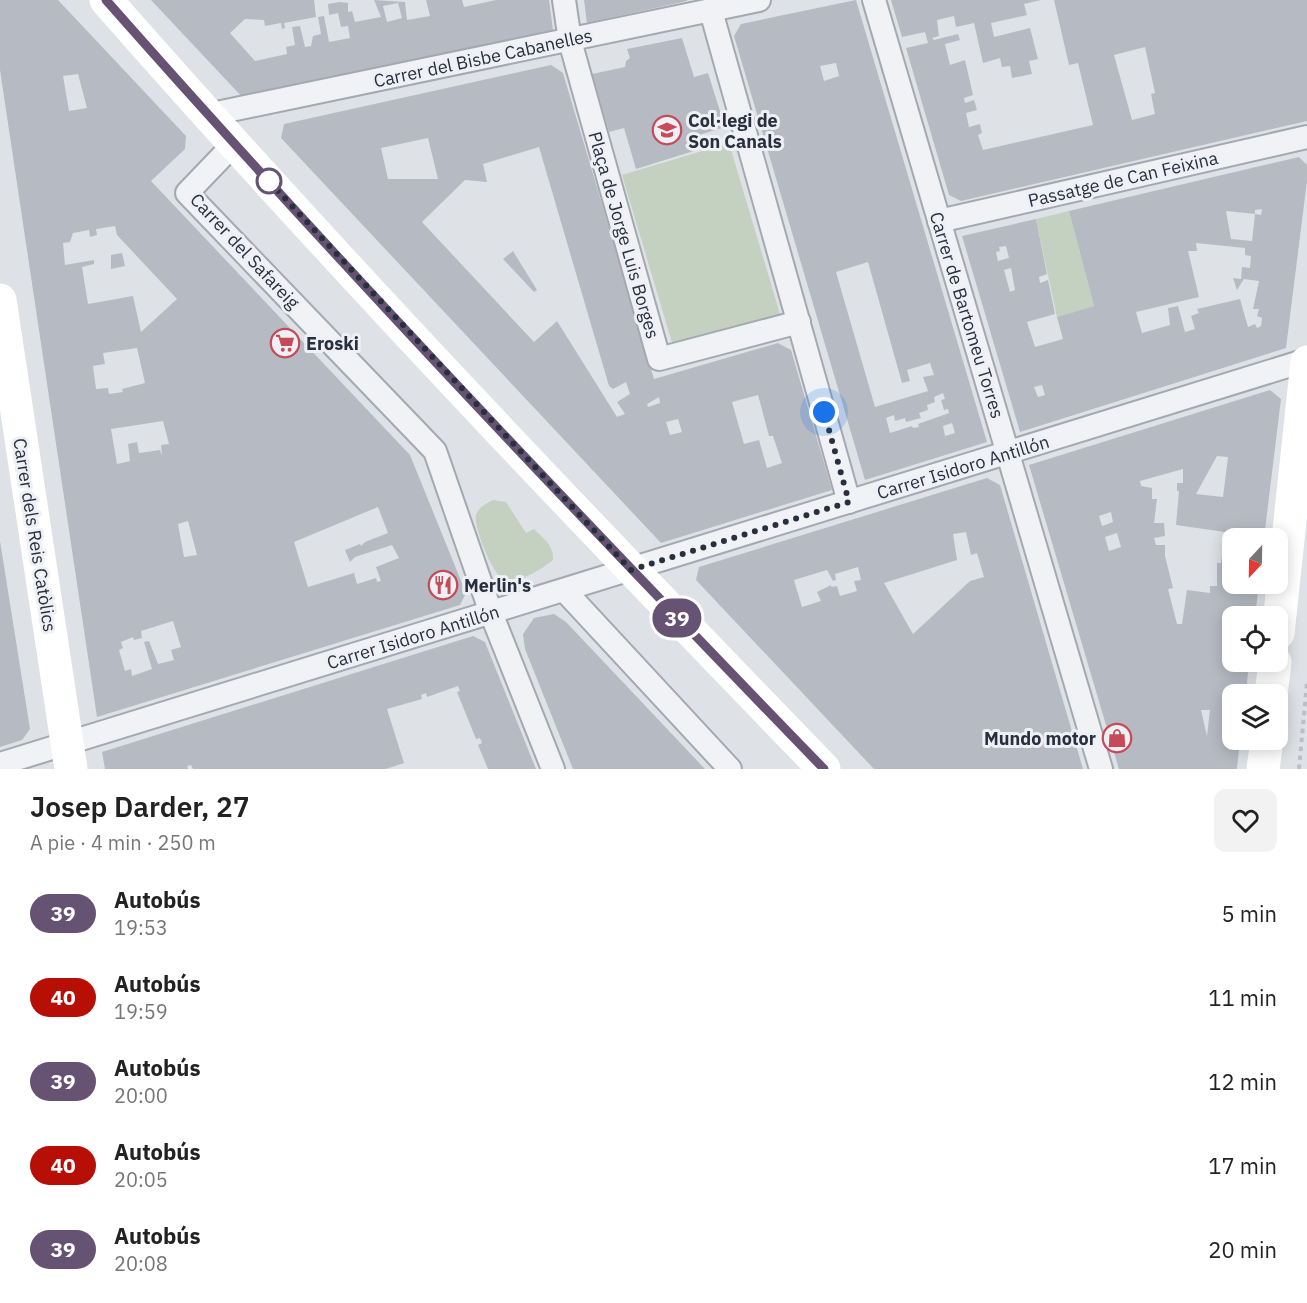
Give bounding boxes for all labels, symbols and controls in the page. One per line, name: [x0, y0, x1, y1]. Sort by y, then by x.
street label: Carrer del Bisbe Cabanelles: [372, 24, 594, 92]
place label: Col·legi de Son Canals: [688, 109, 782, 153]
school or university icon: Col·legi de Son Canals: [651, 114, 683, 146]
street label: Plaça de Jorge Luis Borges: [583, 129, 665, 341]
street label: Passatge de Can Feixina: [1026, 146, 1221, 212]
unlabelled marker: [256, 168, 282, 194]
street label: Carrer del Safareig: [185, 188, 305, 314]
street label: Carrer de Bartomeu Torres: [925, 209, 1009, 421]
supermarket icon: Eroski: [269, 327, 301, 359]
place label: Eroski: [306, 332, 359, 355]
your location: [809, 397, 839, 427]
street label: Carrer Isidoro Antillón: [874, 430, 1052, 504]
street label: Carrer dels Reis Catòlics: [8, 436, 62, 634]
north arrow: [1222, 528, 1288, 594]
map controls: [1222, 528, 1288, 750]
restaurant icon: Merlin's: [427, 569, 459, 601]
place label: Merlin's: [464, 574, 531, 597]
line badge: 39: [650, 598, 704, 638]
street label: Carrer Isidoro Antillón: [324, 600, 502, 674]
text: 39: [664, 604, 690, 632]
button: locate: [1222, 606, 1288, 672]
button: layers: [1222, 684, 1288, 750]
shop icon: Mundo motor: [1101, 722, 1133, 754]
place label: Mundo motor: [984, 727, 1096, 750]
text: Josep Darder, 27: [30, 788, 250, 825]
button: heart: [1214, 789, 1277, 852]
text: A pie · 4 min · 250 m: [30, 829, 216, 856]
text: Autobús: [114, 885, 201, 914]
text: 39: [50, 899, 76, 927]
text: 5 min: [1221, 899, 1277, 928]
text: 19:53: [114, 914, 168, 941]
text: Autobús: [114, 969, 201, 998]
text: 40: [50, 983, 76, 1011]
text: 11 min: [1208, 983, 1277, 1012]
text: 19:59: [114, 998, 168, 1025]
text: Autobús: [114, 1053, 201, 1082]
text: 39: [50, 1067, 76, 1095]
text: 12 min: [1208, 1067, 1277, 1096]
text: 20:00: [114, 1082, 168, 1109]
text: Autobús: [114, 1137, 201, 1166]
text: 40: [50, 1151, 76, 1179]
text: 17 min: [1208, 1151, 1277, 1180]
text: 20:05: [114, 1166, 168, 1193]
text: Autobús: [114, 1221, 201, 1250]
text: 39: [50, 1235, 76, 1263]
text: 20 min: [1208, 1235, 1277, 1264]
text: 20:08: [114, 1250, 168, 1277]

